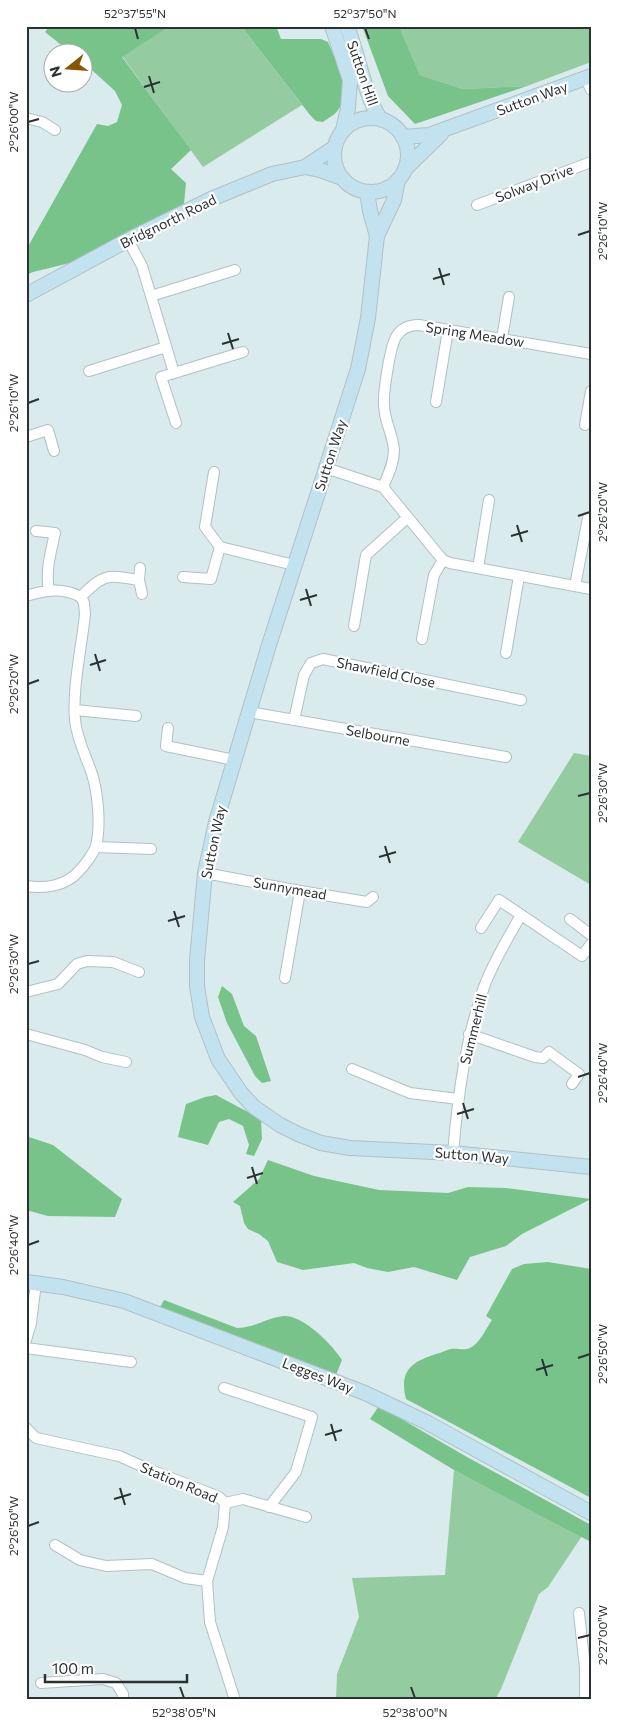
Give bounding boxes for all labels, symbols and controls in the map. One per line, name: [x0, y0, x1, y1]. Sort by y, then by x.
text: 52°37'55"N: [104, 6, 166, 20]
text: 52°37'50"N: [333, 6, 397, 20]
street label: Sutton Hill: [344, 38, 382, 108]
north arrow: [42, 42, 92, 92]
text: N: [45, 64, 65, 79]
street label: Sutton Way: [494, 77, 570, 119]
text: 2°26'00"W: [6, 91, 20, 153]
street label: Solway Drive: [493, 160, 575, 206]
street label: Bridgnorth Road: [117, 190, 219, 252]
text: 2°26'10"W: [595, 202, 609, 260]
street label: Spring Meadow: [425, 318, 525, 350]
text: 2°26'10"W: [6, 374, 20, 432]
street label: Sutton Way: [310, 417, 350, 493]
text: 2°26'20"W: [595, 482, 609, 542]
street label: Shawfield Close: [335, 653, 437, 691]
text: 2°26'20"W: [6, 654, 20, 714]
street label: Selbourne: [345, 721, 411, 749]
text: 2°26'30"W: [595, 763, 609, 823]
street label: Sutton Way: [197, 804, 229, 880]
street label: Sunnymead: [252, 873, 328, 903]
text: 2°26'30"W: [6, 934, 20, 994]
street label: Summerhill: [456, 992, 490, 1066]
text: 2°26'40"W: [595, 1043, 609, 1103]
street label: Sutton Way: [434, 1143, 510, 1167]
text: 2°26'40"W: [6, 1215, 20, 1275]
text: 2°26'50"W: [595, 1324, 609, 1384]
street label: Legges Way: [280, 1354, 356, 1396]
street label: Station Road: [138, 1458, 220, 1506]
text: 2°26'50"W: [6, 1496, 20, 1556]
text: 2°27'00"W: [595, 1605, 609, 1665]
scale bar: [45, 1651, 188, 1683]
text: 100 m: [52, 1659, 94, 1677]
text: 52°38'05"N: [152, 1705, 216, 1719]
text: 52°38'00"N: [382, 1705, 448, 1719]

